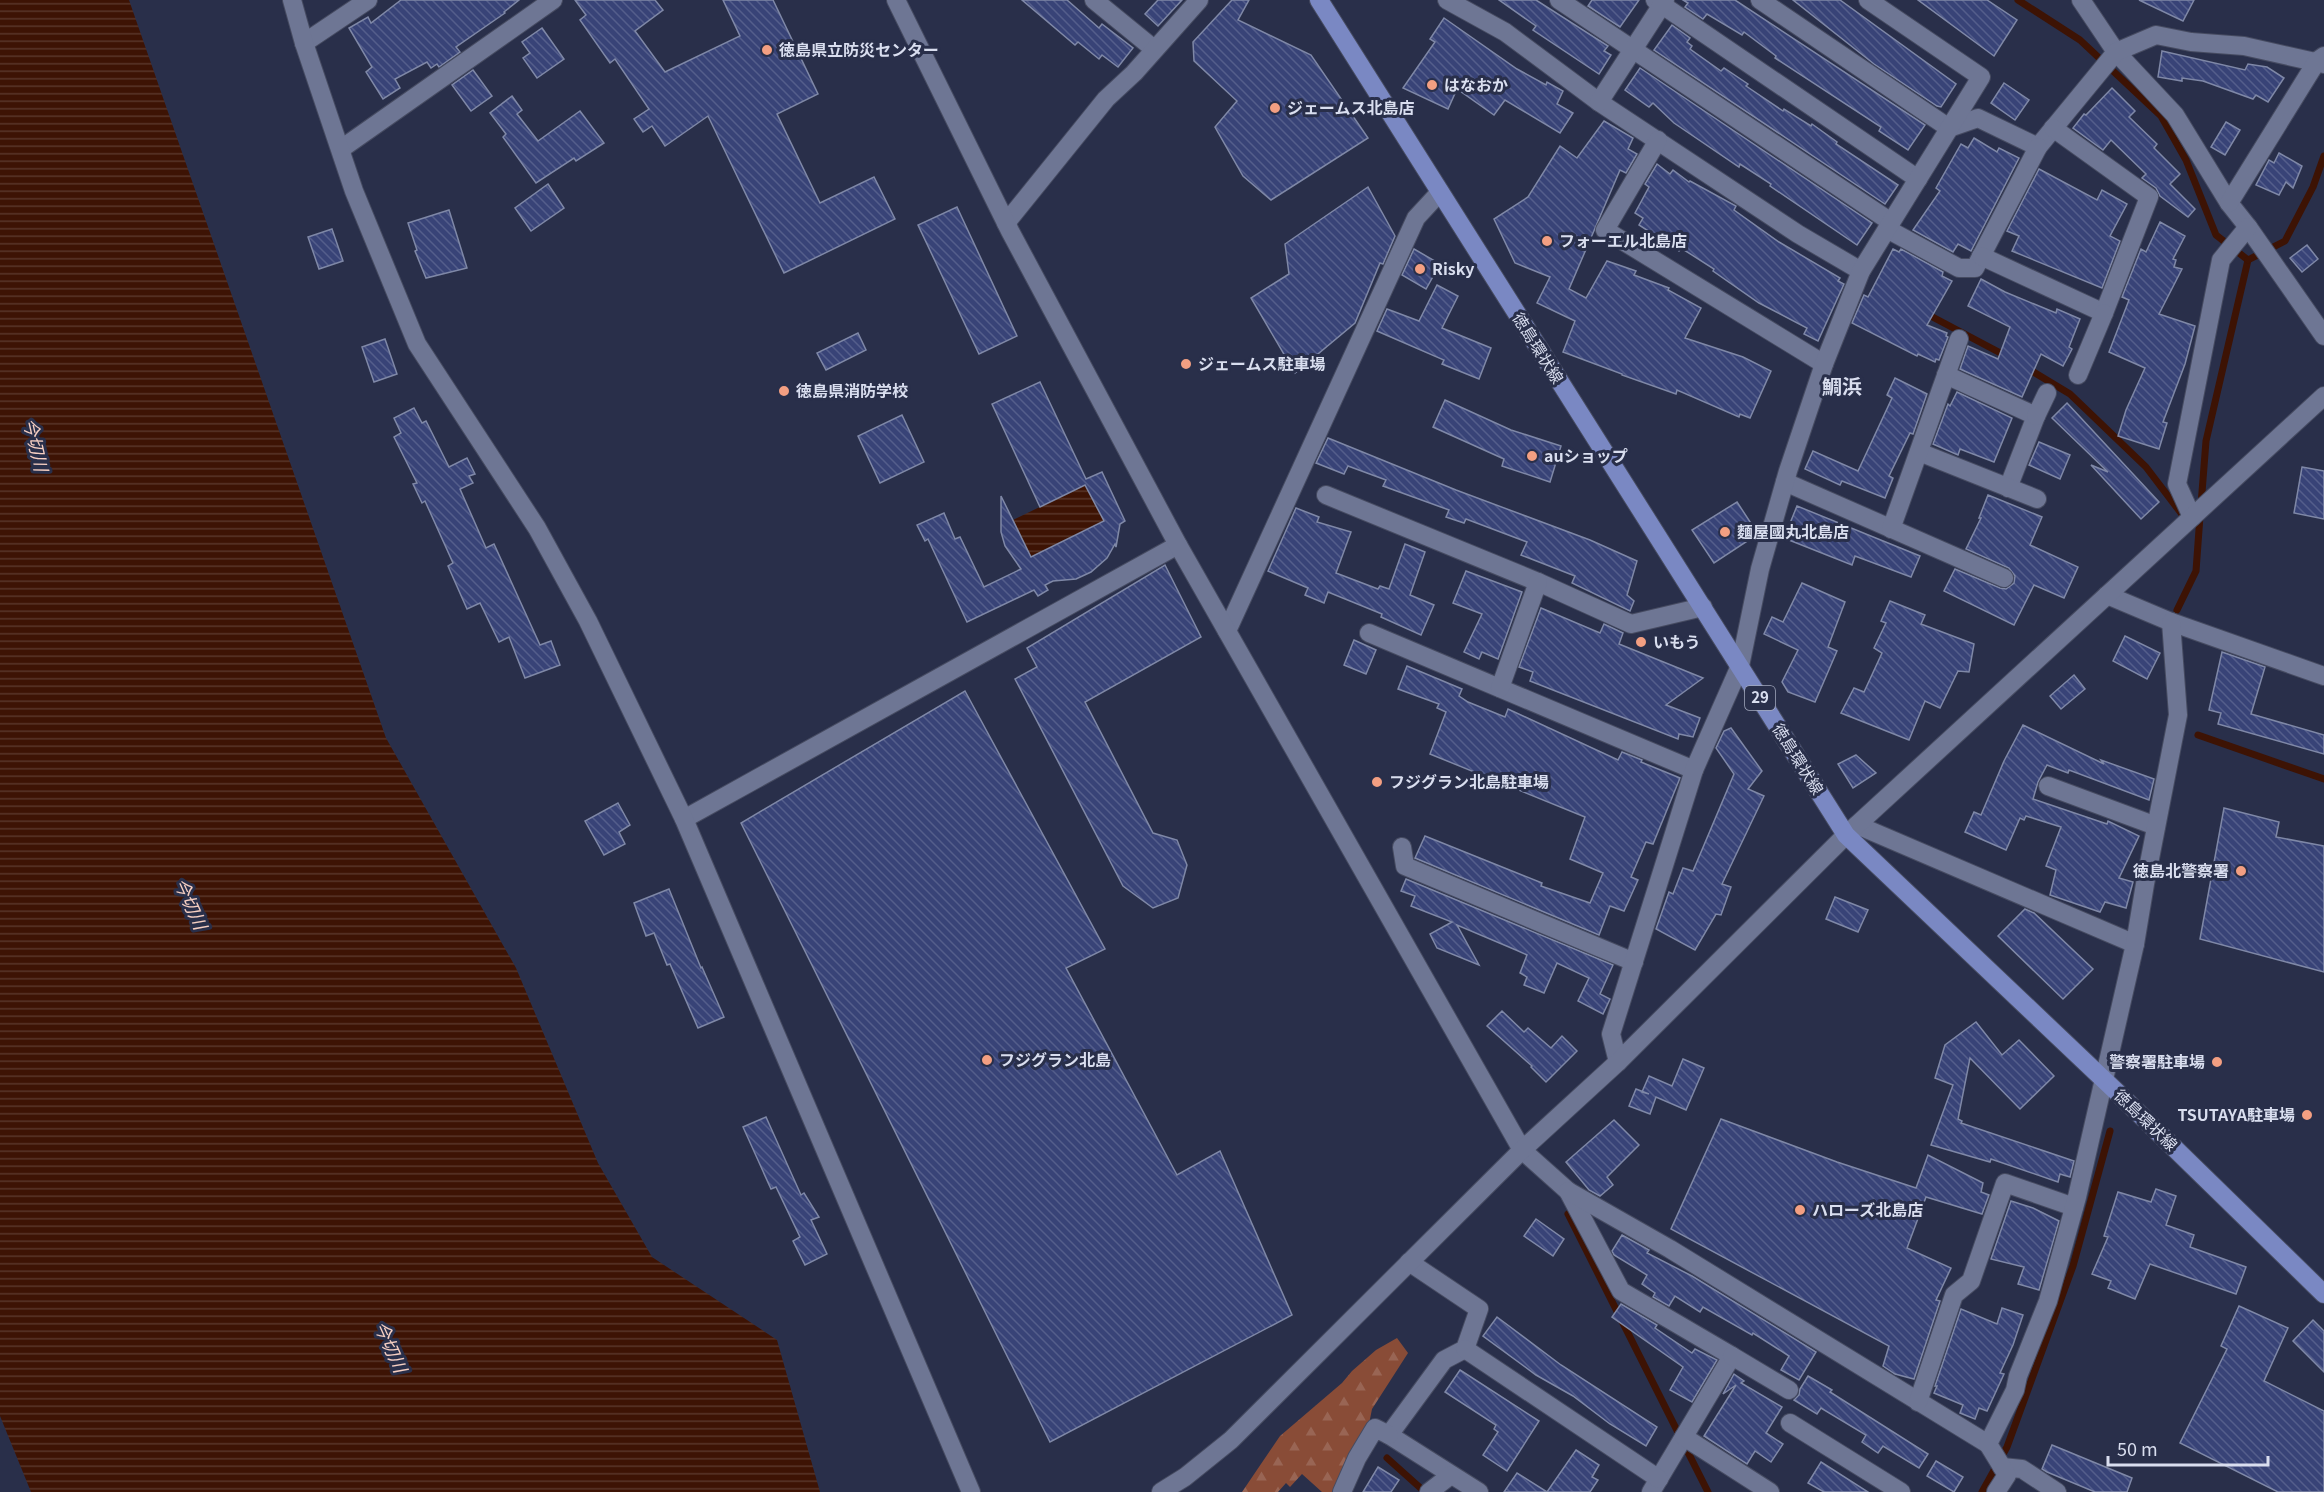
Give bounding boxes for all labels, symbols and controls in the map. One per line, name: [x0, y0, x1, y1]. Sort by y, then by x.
place label: 徳島県立防災センター: [779, 37, 939, 61]
marker: 徳島県立防災センター: [760, 43, 774, 57]
place label: はなおか: [1444, 72, 1508, 96]
marker: はなおか: [1425, 78, 1439, 92]
place label: ジェームス北島店: [1287, 95, 1415, 119]
marker: ジェームス北島店: [1268, 101, 1282, 115]
place label: フォーエル北島店: [1559, 228, 1687, 252]
marker: フォーエル北島店: [1540, 234, 1554, 248]
place label: Risky: [1432, 256, 1475, 280]
marker: Risky: [1413, 262, 1427, 276]
street label: 徳島環状線: [1507, 307, 1570, 388]
place label: ジェームス駐車場: [1198, 351, 1326, 375]
marker: ジェームス駐車場: [1179, 357, 1193, 371]
district label: 鯛浜: [1822, 371, 1862, 400]
place label: 徳島県消防学校: [796, 378, 908, 402]
marker: 徳島県消防学校: [777, 384, 791, 398]
water label: 今切川: [18, 415, 56, 476]
place label: auショップ: [1544, 443, 1628, 467]
marker: auショップ: [1525, 449, 1539, 463]
place label: 麵屋國丸北島店: [1737, 519, 1849, 543]
marker: 麵屋國丸北島店: [1718, 525, 1732, 539]
place label: いもう: [1653, 629, 1701, 653]
marker: いもう: [1634, 635, 1648, 649]
road number: 29: [1745, 686, 1775, 710]
street label: 徳島環状線: [1767, 718, 1830, 799]
place label: フジグラン北島駐車場: [1389, 769, 1549, 793]
marker: フジグラン北島駐車場: [1370, 775, 1384, 789]
place label: 徳島北警察署: [2133, 858, 2229, 882]
marker: 徳島北警察署: [2234, 864, 2248, 878]
water label: 今切川: [169, 873, 215, 935]
place label: フジグラン北島: [999, 1047, 1111, 1071]
place label: 警察署駐車場: [2109, 1049, 2205, 1073]
marker: フジグラン北島: [980, 1053, 994, 1067]
marker: 警察署駐車場: [2210, 1055, 2224, 1069]
street label: 徳島環状線: [2110, 1083, 2184, 1156]
place label: TSUTAYA駐車場: [2178, 1102, 2295, 1126]
marker: TSUTAYA駐車場: [2300, 1108, 2314, 1122]
place label: ハローズ北島店: [1812, 1197, 1923, 1221]
marker: ハローズ北島店: [1793, 1203, 1807, 1217]
water label: 今切川: [369, 1316, 415, 1378]
scale bar: [2108, 1429, 2268, 1467]
text: 50 m: [2117, 1435, 2158, 1461]

